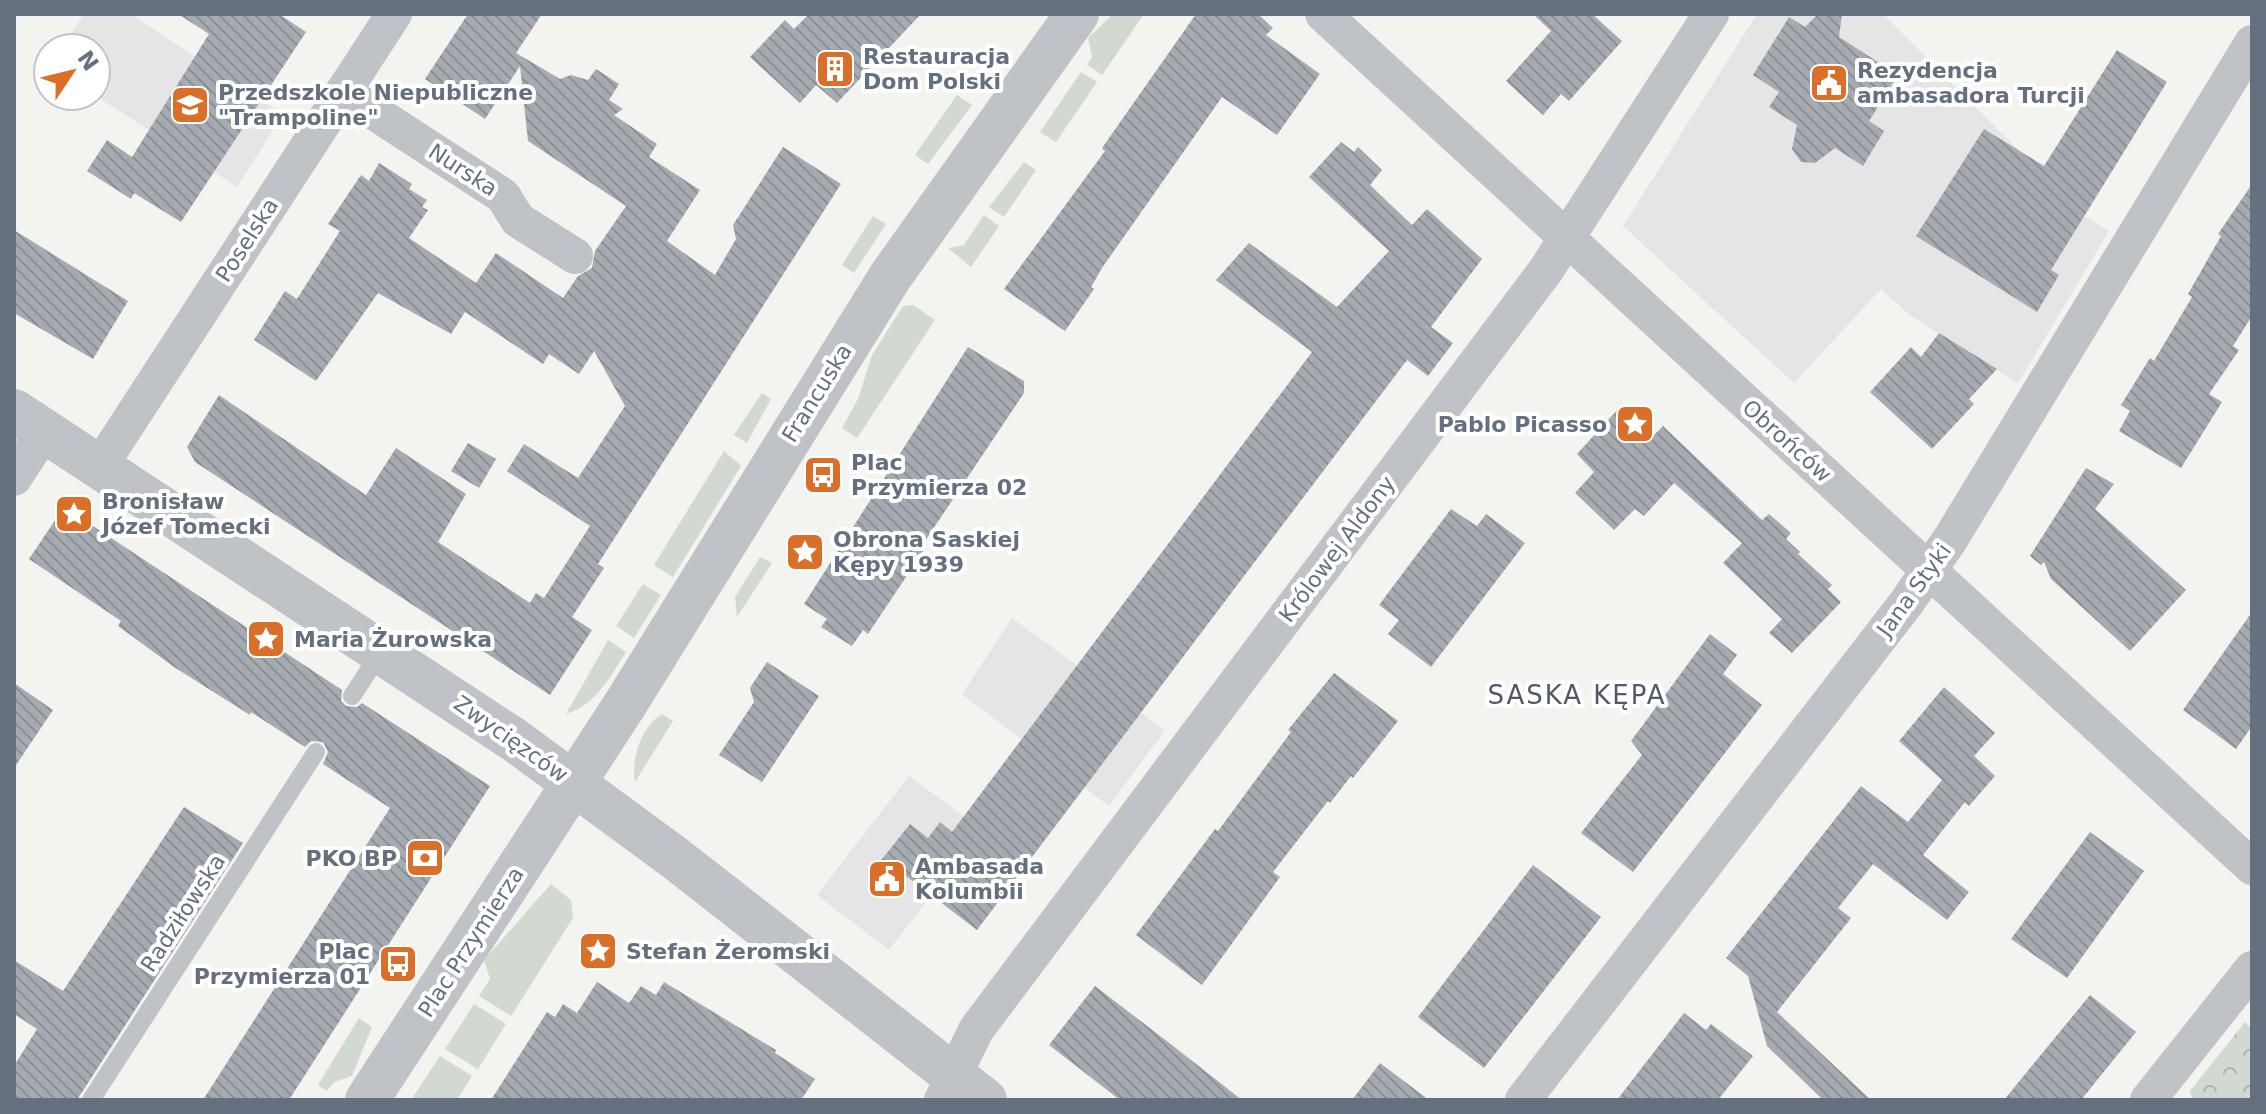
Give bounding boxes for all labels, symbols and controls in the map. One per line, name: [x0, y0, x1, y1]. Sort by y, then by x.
north arrow: [32, 32, 112, 112]
place label: Restauracja Dom Polski: [863, 44, 1010, 94]
text: N: [72, 46, 103, 76]
building icon: Restauracja Dom Polski: [814, 48, 856, 90]
place label: Rezydencja ambasadora Turcji: [1857, 58, 2085, 108]
public building icon: Rezydencja ambasadora Turcji: [1808, 62, 1850, 104]
place label: Przedszkole Niepubliczne "Trampoline": [218, 80, 533, 130]
school or university icon: Przedszkole Niepubliczne "Trampoline": [169, 84, 211, 126]
street label: Nurska: [424, 139, 502, 201]
street label: Poselska: [211, 194, 283, 286]
street label: Francuska: [777, 339, 857, 447]
street label: Obrońców: [1737, 395, 1837, 487]
place icon: Pablo Picasso: [1614, 403, 1656, 445]
place label: Pablo Picasso: [1438, 412, 1607, 437]
place label: Plac Przymierza 02: [851, 450, 1027, 500]
bus stop icon: Plac Przymierza 02: [802, 454, 844, 496]
street label: Królowej Aldony: [1274, 471, 1400, 627]
place label: Bronisław Józef Tomecki: [100, 489, 271, 539]
place icon: Bronisław Józef Tomecki: [53, 493, 95, 535]
place label: Obrona Saskiej Kępy 1939: [833, 527, 1020, 577]
place icon: Obrona Saskiej Kępy 1939: [784, 531, 826, 573]
street label: Jana Styki: [1871, 539, 1956, 643]
place icon: Maria Żurowska: [245, 618, 287, 660]
place label: Maria Żurowska: [294, 627, 492, 652]
district label: SASKA KĘPA: [1487, 680, 1667, 710]
street label: Zwycięzców: [449, 691, 573, 787]
bank icon: PKO BP: [404, 837, 446, 879]
place label: PKO BP: [306, 846, 397, 871]
street label: Radziłowska: [136, 850, 230, 976]
place label: Ambasada Kolumbii: [915, 854, 1044, 904]
public building icon: Ambasada Kolumbii: [866, 858, 908, 900]
street label: Plac Przymierza: [413, 862, 529, 1022]
place icon: Stefan Żeromski: [577, 930, 619, 972]
place label: Plac Przymierza 01: [194, 939, 370, 989]
place label: Stefan Żeromski: [626, 939, 830, 964]
bus stop icon: Plac Przymierza 01: [377, 943, 419, 985]

